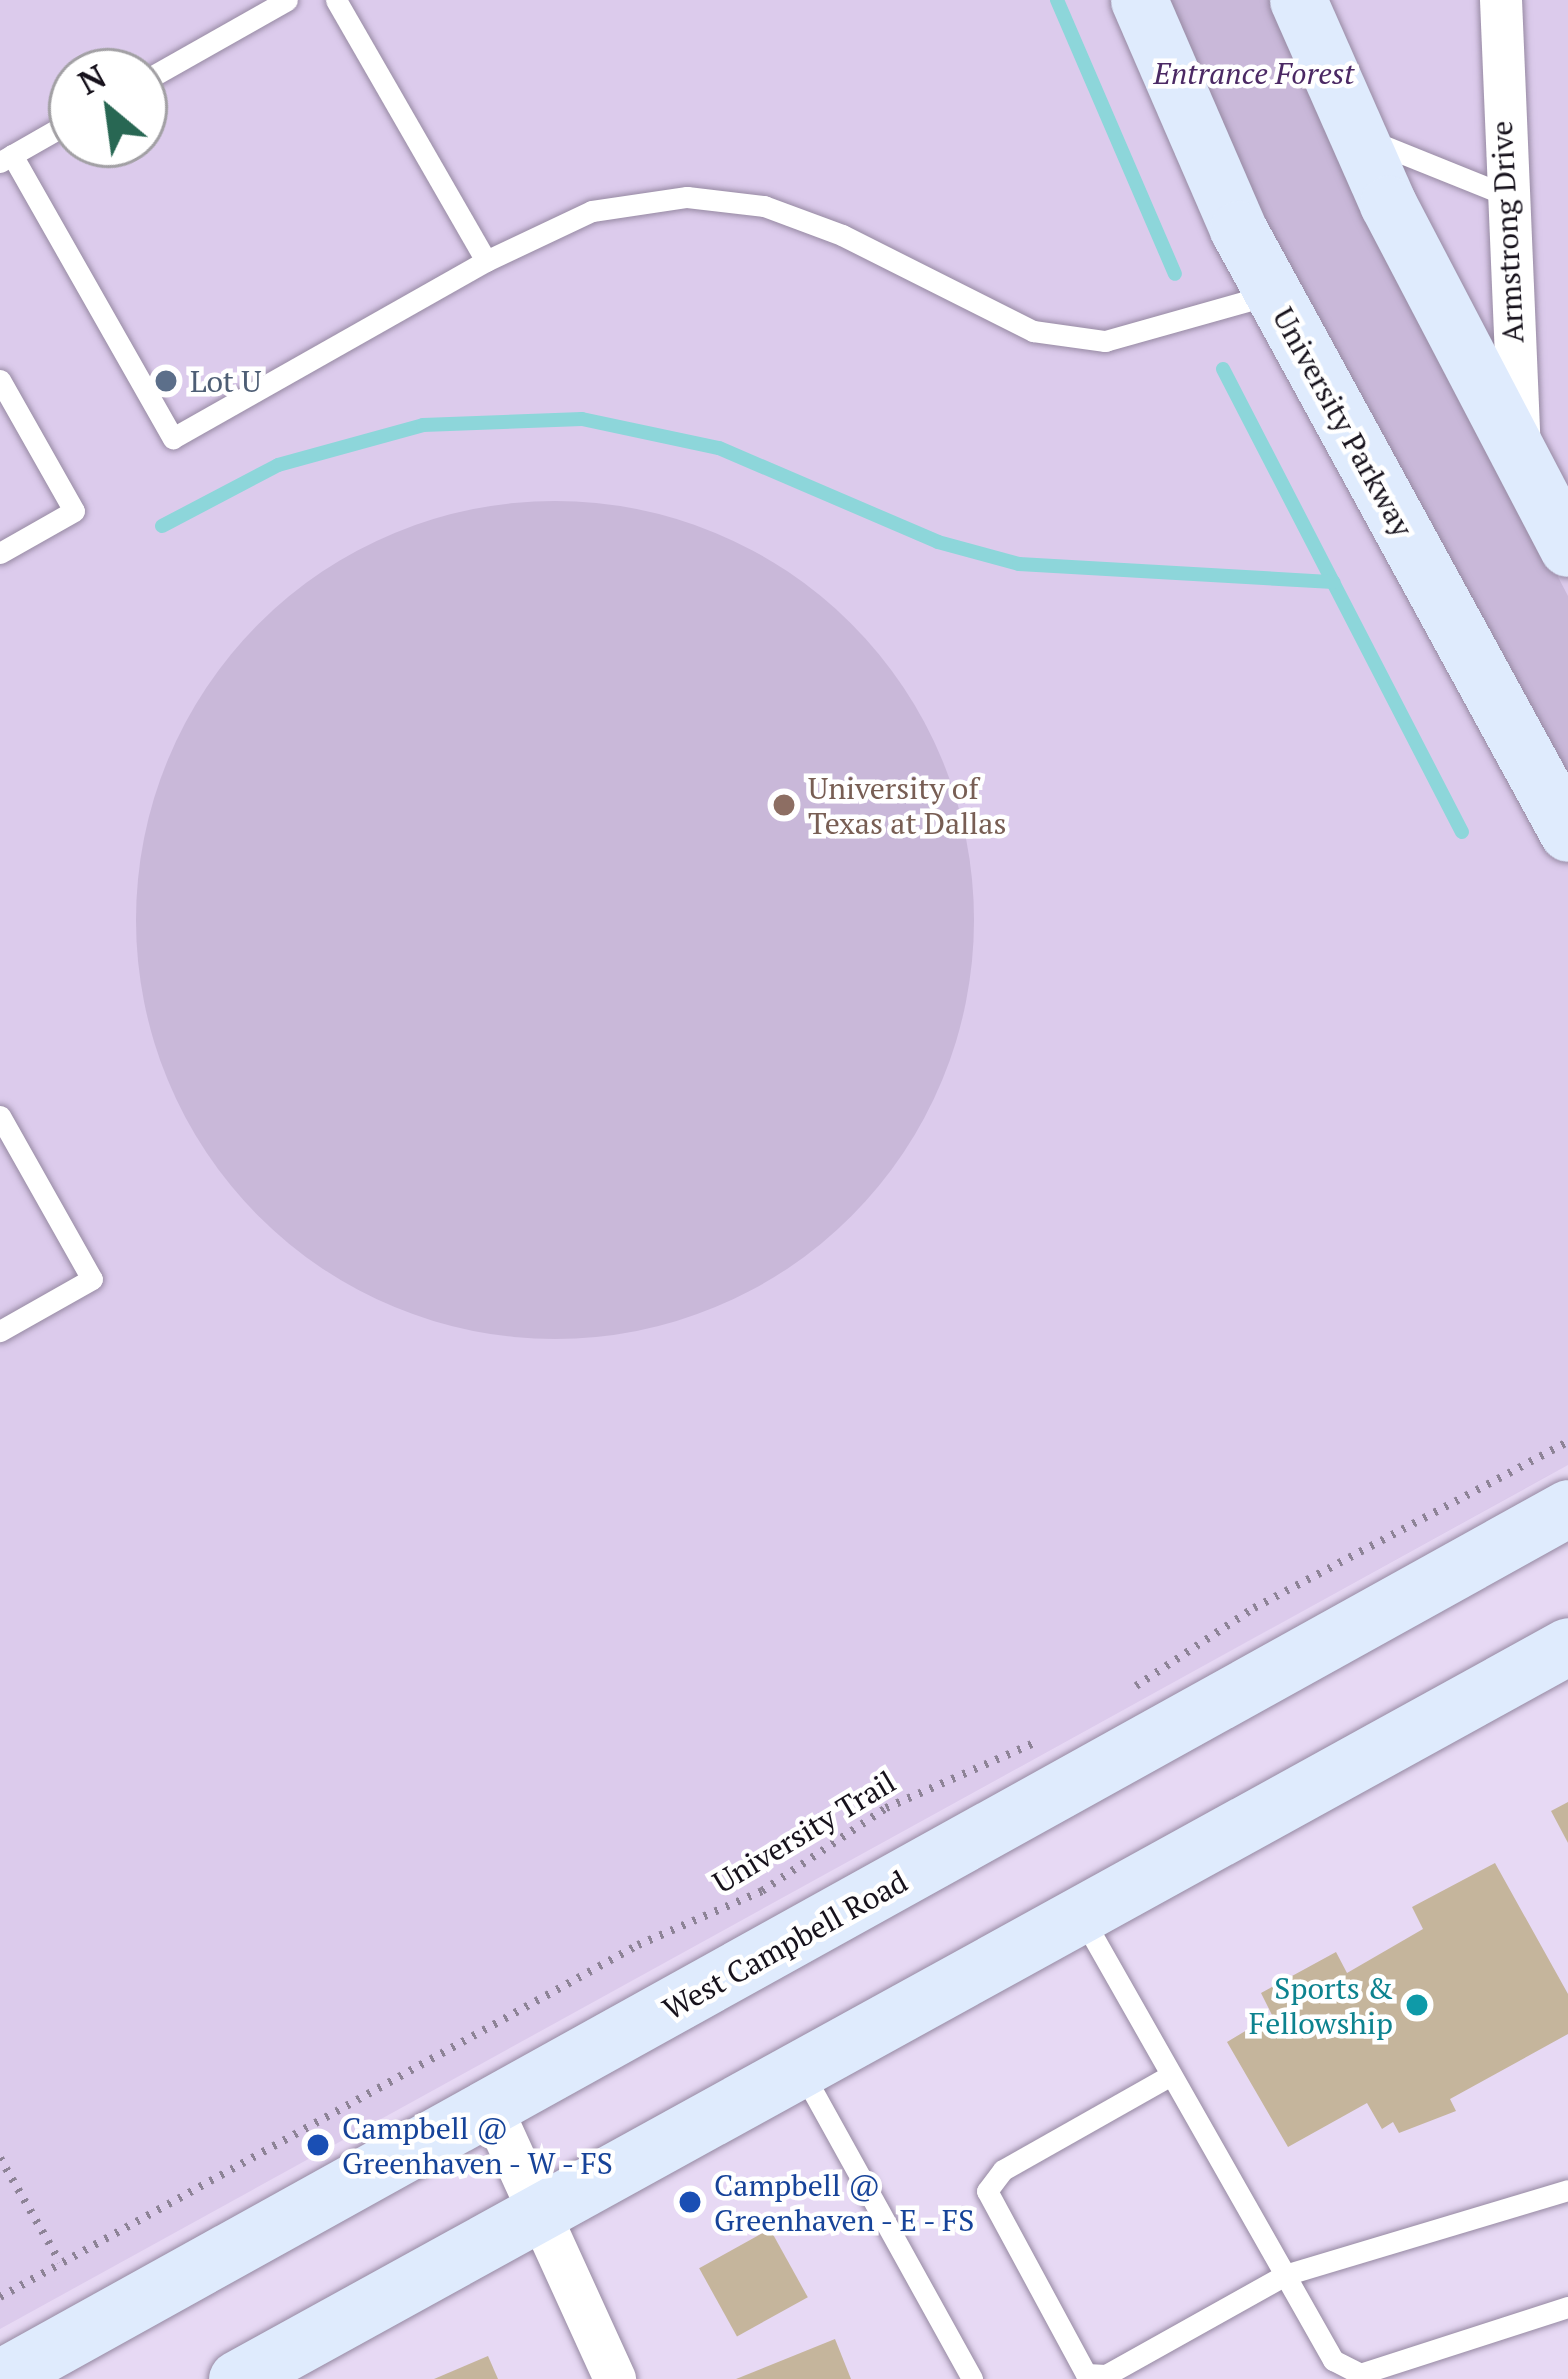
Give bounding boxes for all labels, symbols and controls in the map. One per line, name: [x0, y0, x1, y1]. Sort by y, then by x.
north arrow: [48, 48, 168, 168]
text: N: [70, 54, 113, 104]
park label: Entrance Forest: [1154, 55, 1354, 91]
street label: Armstrong Drive: [1483, 120, 1531, 344]
street label: University Parkway: [1265, 301, 1421, 543]
place label: Lot U: [190, 363, 261, 399]
marker: Lot U: [153, 368, 179, 394]
place label: University of Texas at Dallas: [808, 770, 1006, 840]
marker: University of Texas at Dallas: [771, 792, 797, 818]
street label: University Trail: [706, 1763, 902, 1901]
street label: West Campbell Road: [657, 1863, 913, 2027]
place label: Sports & Fellowship: [1249, 1970, 1393, 2040]
marker: Sports & Fellowship: [1404, 1992, 1430, 2018]
place label: Campbell @ Greenhaven - W - FS: [342, 2110, 618, 2180]
marker: Campbell @ Greenhaven - W - FS: [305, 2132, 331, 2158]
place label: Campbell @ Greenhaven - E - FS: [714, 2167, 979, 2238]
marker: Campbell @ Greenhaven - E - FS: [677, 2189, 703, 2215]

